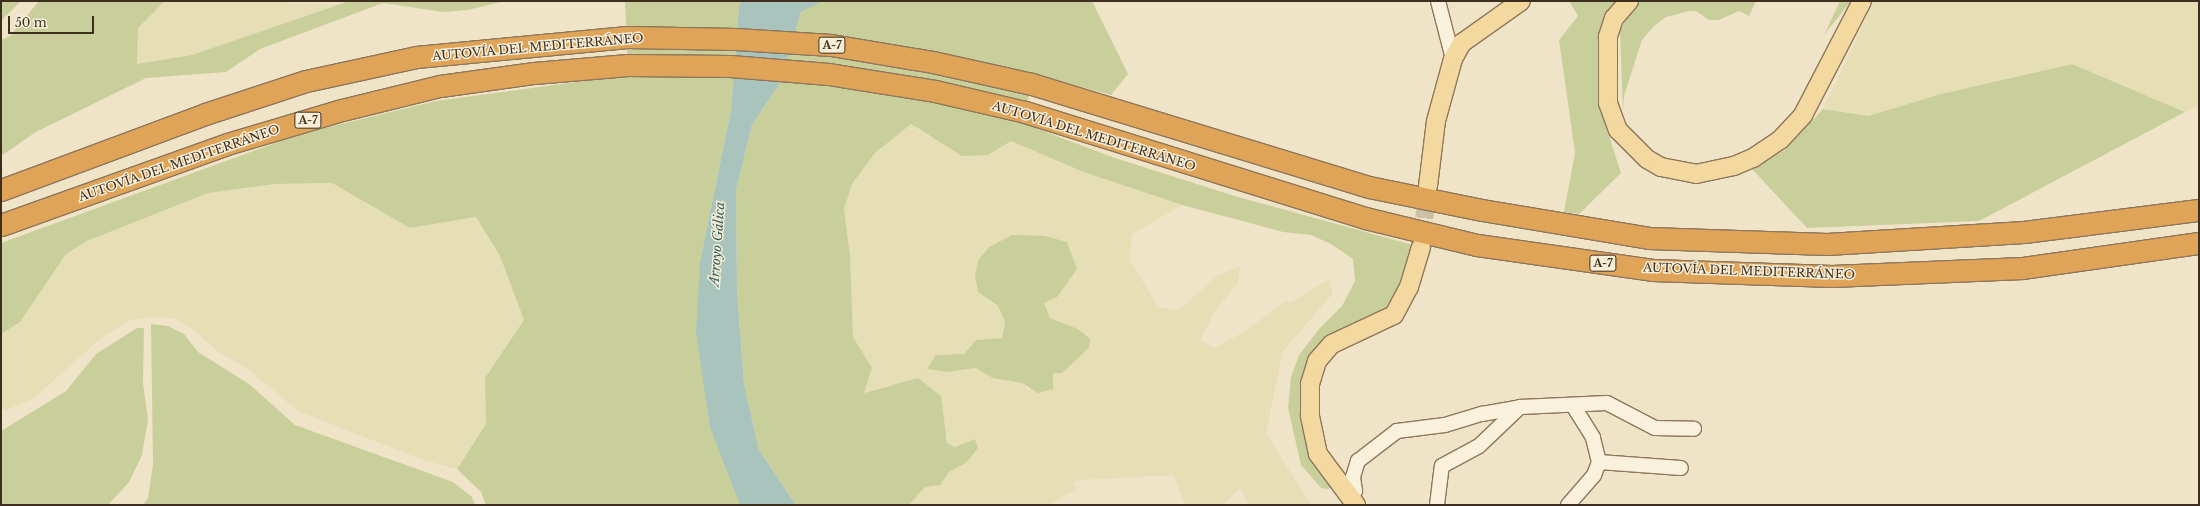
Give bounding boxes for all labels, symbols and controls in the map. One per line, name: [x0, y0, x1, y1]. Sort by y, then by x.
scale bar: [10, 8, 96, 34]
text: 50 m: [15, 15, 47, 30]
street label: AUTOVÍA DEL MEDITERRÁNEO: [431, 31, 645, 63]
road number: A-7: [818, 36, 846, 54]
street label: AUTOVÍA DEL MEDITERRÁNEO: [990, 98, 1198, 174]
road number: A-7: [294, 111, 322, 129]
street label: AUTOVÍA DEL MEDITERRÁNEO: [76, 122, 282, 204]
water label: Arroyo Gálica: [707, 201, 729, 287]
road number: A-7: [1589, 254, 1617, 272]
street label: AUTOVÍA DEL MEDITERRÁNEO: [1642, 260, 1856, 282]

